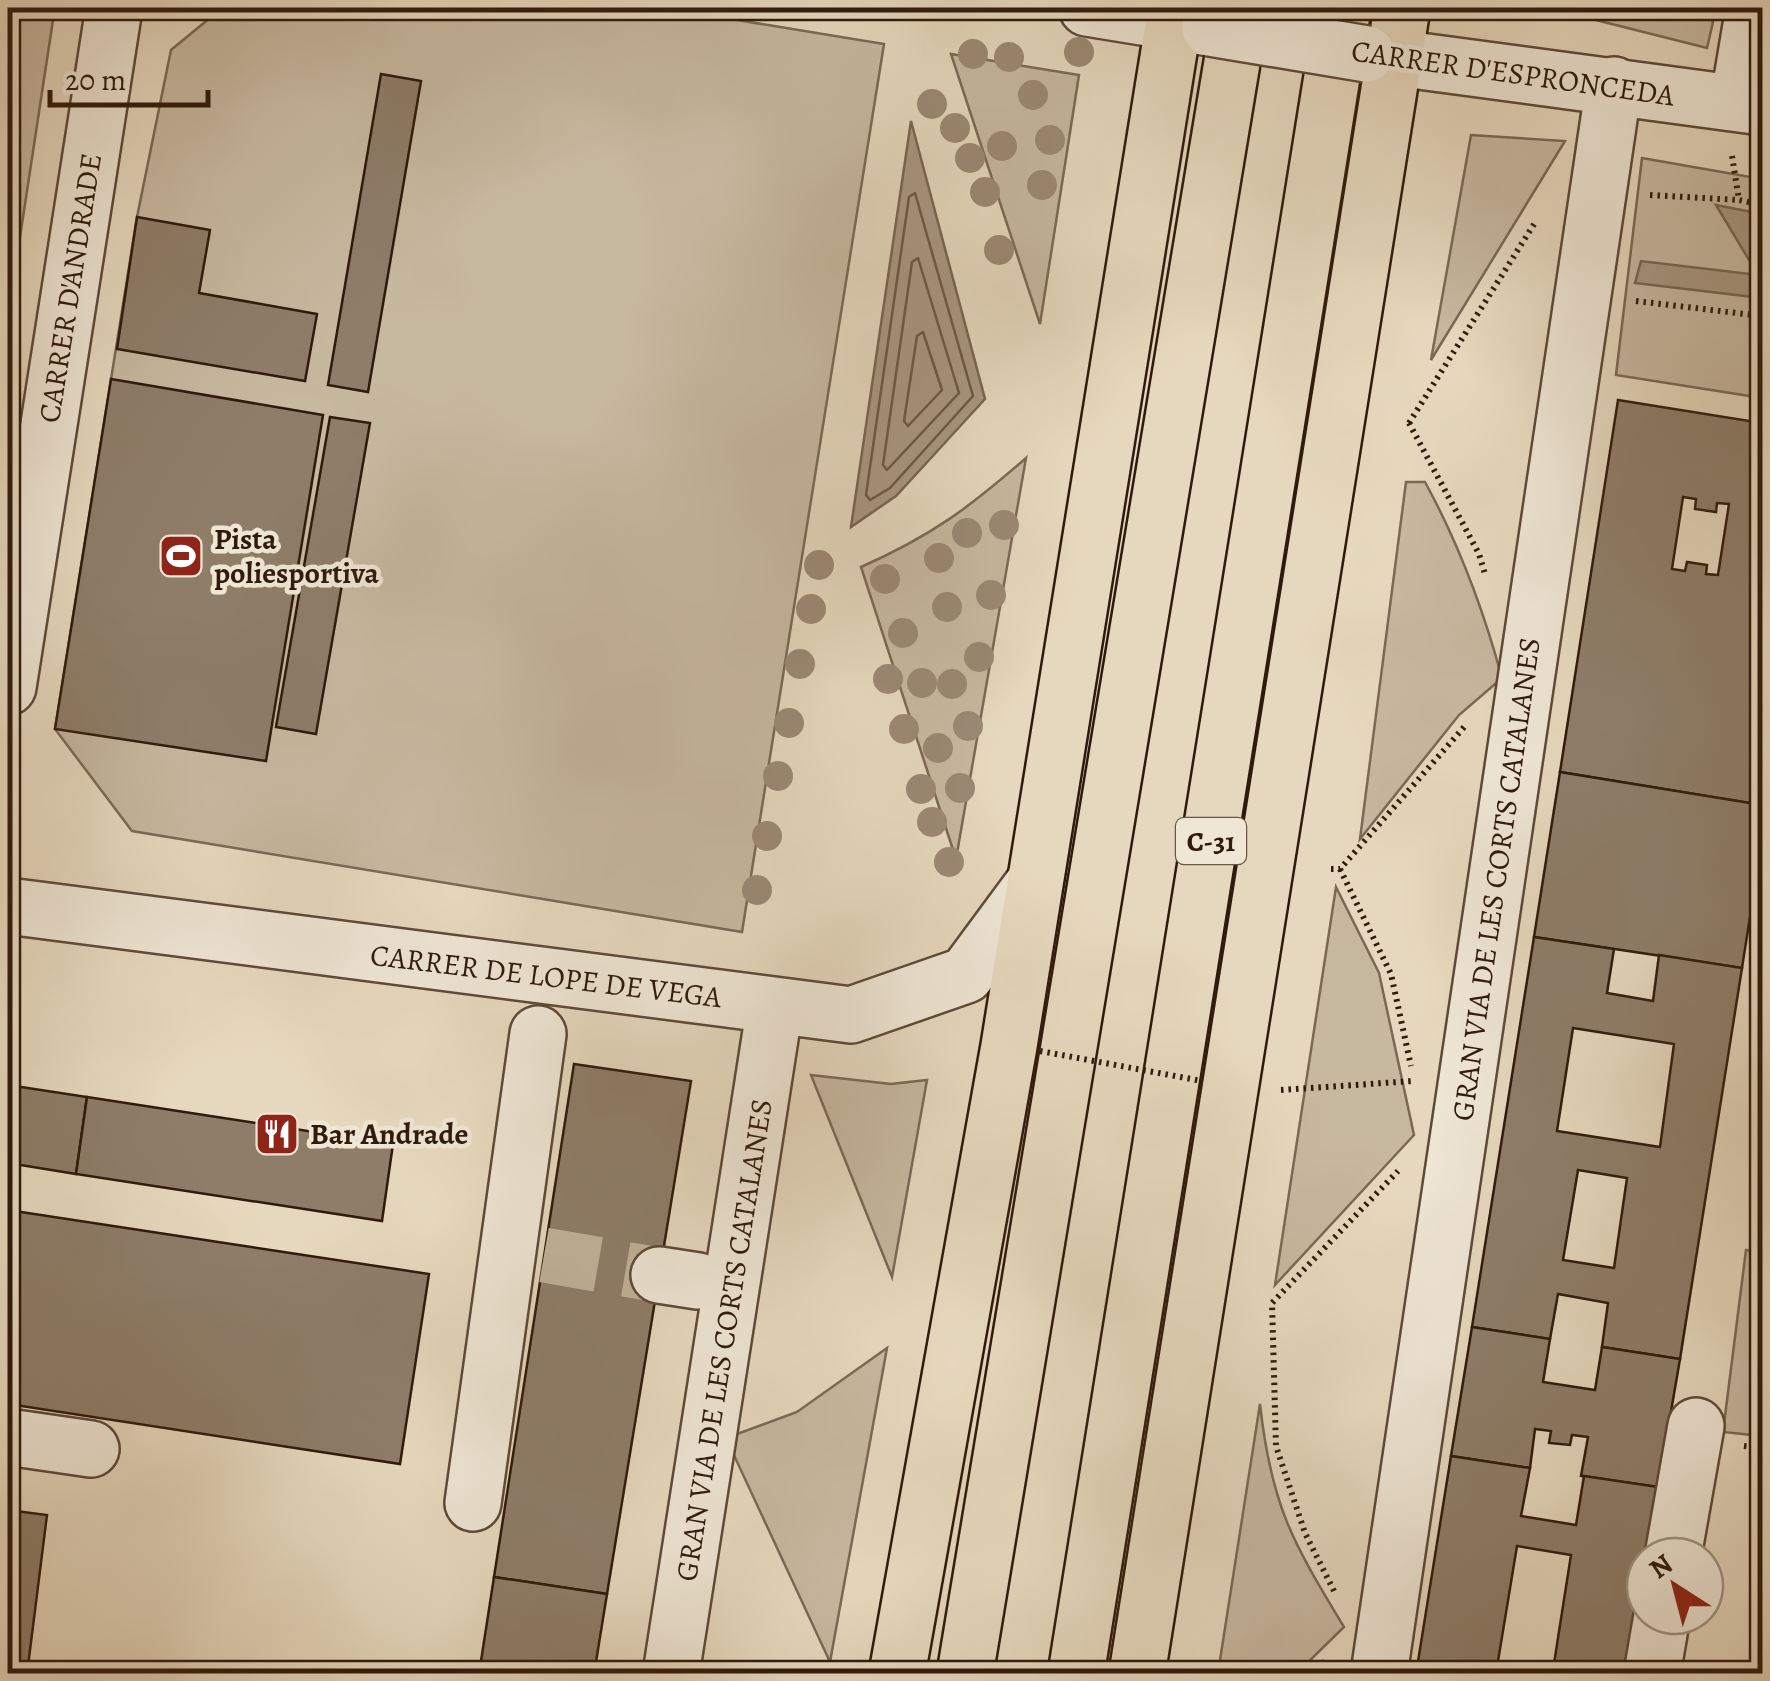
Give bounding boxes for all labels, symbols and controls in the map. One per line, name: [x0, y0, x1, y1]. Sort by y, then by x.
street label: CARRER D'ESPRONCEDA: [1349, 31, 1678, 116]
scale bar: [50, 45, 208, 107]
text: 20 m: [65, 60, 126, 100]
street label: CARRER D'ANDRADE: [29, 150, 111, 426]
place label: Pista poliesportiva: [214, 519, 380, 593]
sports icon: Pista poliesportiva: [158, 533, 204, 579]
street label: GRAN VIA DE LES CORTS CATALANES: [1442, 635, 1550, 1123]
road number: C-31: [1176, 818, 1246, 864]
street label: CARRER DE LOPE DE VEGA: [368, 935, 724, 1017]
street label: GRAN VIA DE LES CORTS CATALANES: [666, 1096, 782, 1584]
restaurant icon: Bar Andrade: [254, 1111, 300, 1157]
place label: Bar Andrade: [310, 1114, 468, 1154]
north arrow: [1625, 1536, 1725, 1636]
text: N: [1641, 1545, 1680, 1588]

